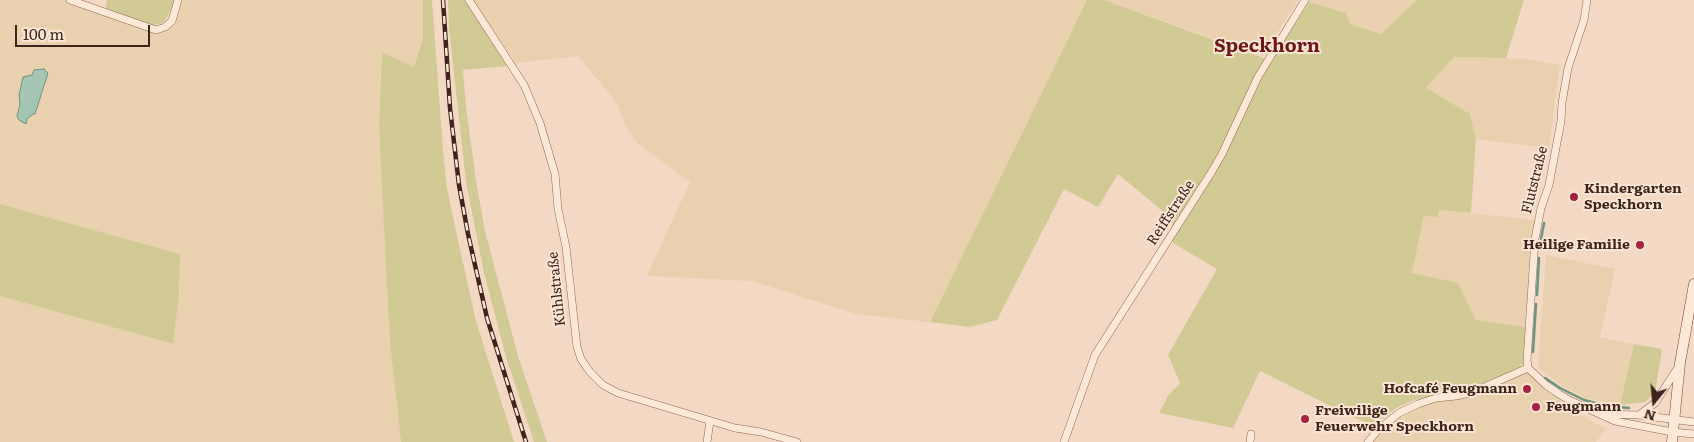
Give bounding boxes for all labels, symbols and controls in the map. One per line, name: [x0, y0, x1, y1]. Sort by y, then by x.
scale bar: [18, 15, 152, 47]
text: 100 m: [23, 22, 64, 45]
district label: Speckhorn: [1214, 35, 1320, 57]
street label: Flutstraße: [1518, 144, 1552, 216]
street label: Reiffstraße: [1144, 177, 1198, 249]
place label: Kindergarten Speckhorn: [1584, 181, 1682, 213]
marker: Kindergarten Speckhorn: [1568, 191, 1580, 203]
place label: Heilige Familie: [1523, 237, 1630, 253]
marker: Heilige Familie: [1634, 239, 1646, 251]
street label: Kühlstraße: [545, 251, 569, 327]
north arrow: [1629, 377, 1679, 427]
place label: Hofcafé Feugmann: [1383, 381, 1517, 397]
marker: Hofcafé Feugmann: [1521, 383, 1533, 395]
place label: Feugmann: [1546, 399, 1621, 415]
marker: Feugmann: [1530, 401, 1542, 413]
place label: Freiwilige Feuerwehr Speckhorn: [1315, 403, 1474, 436]
text: N: [1641, 405, 1658, 428]
marker: Freiwilige Feuerwehr Speckhorn: [1299, 413, 1311, 425]

